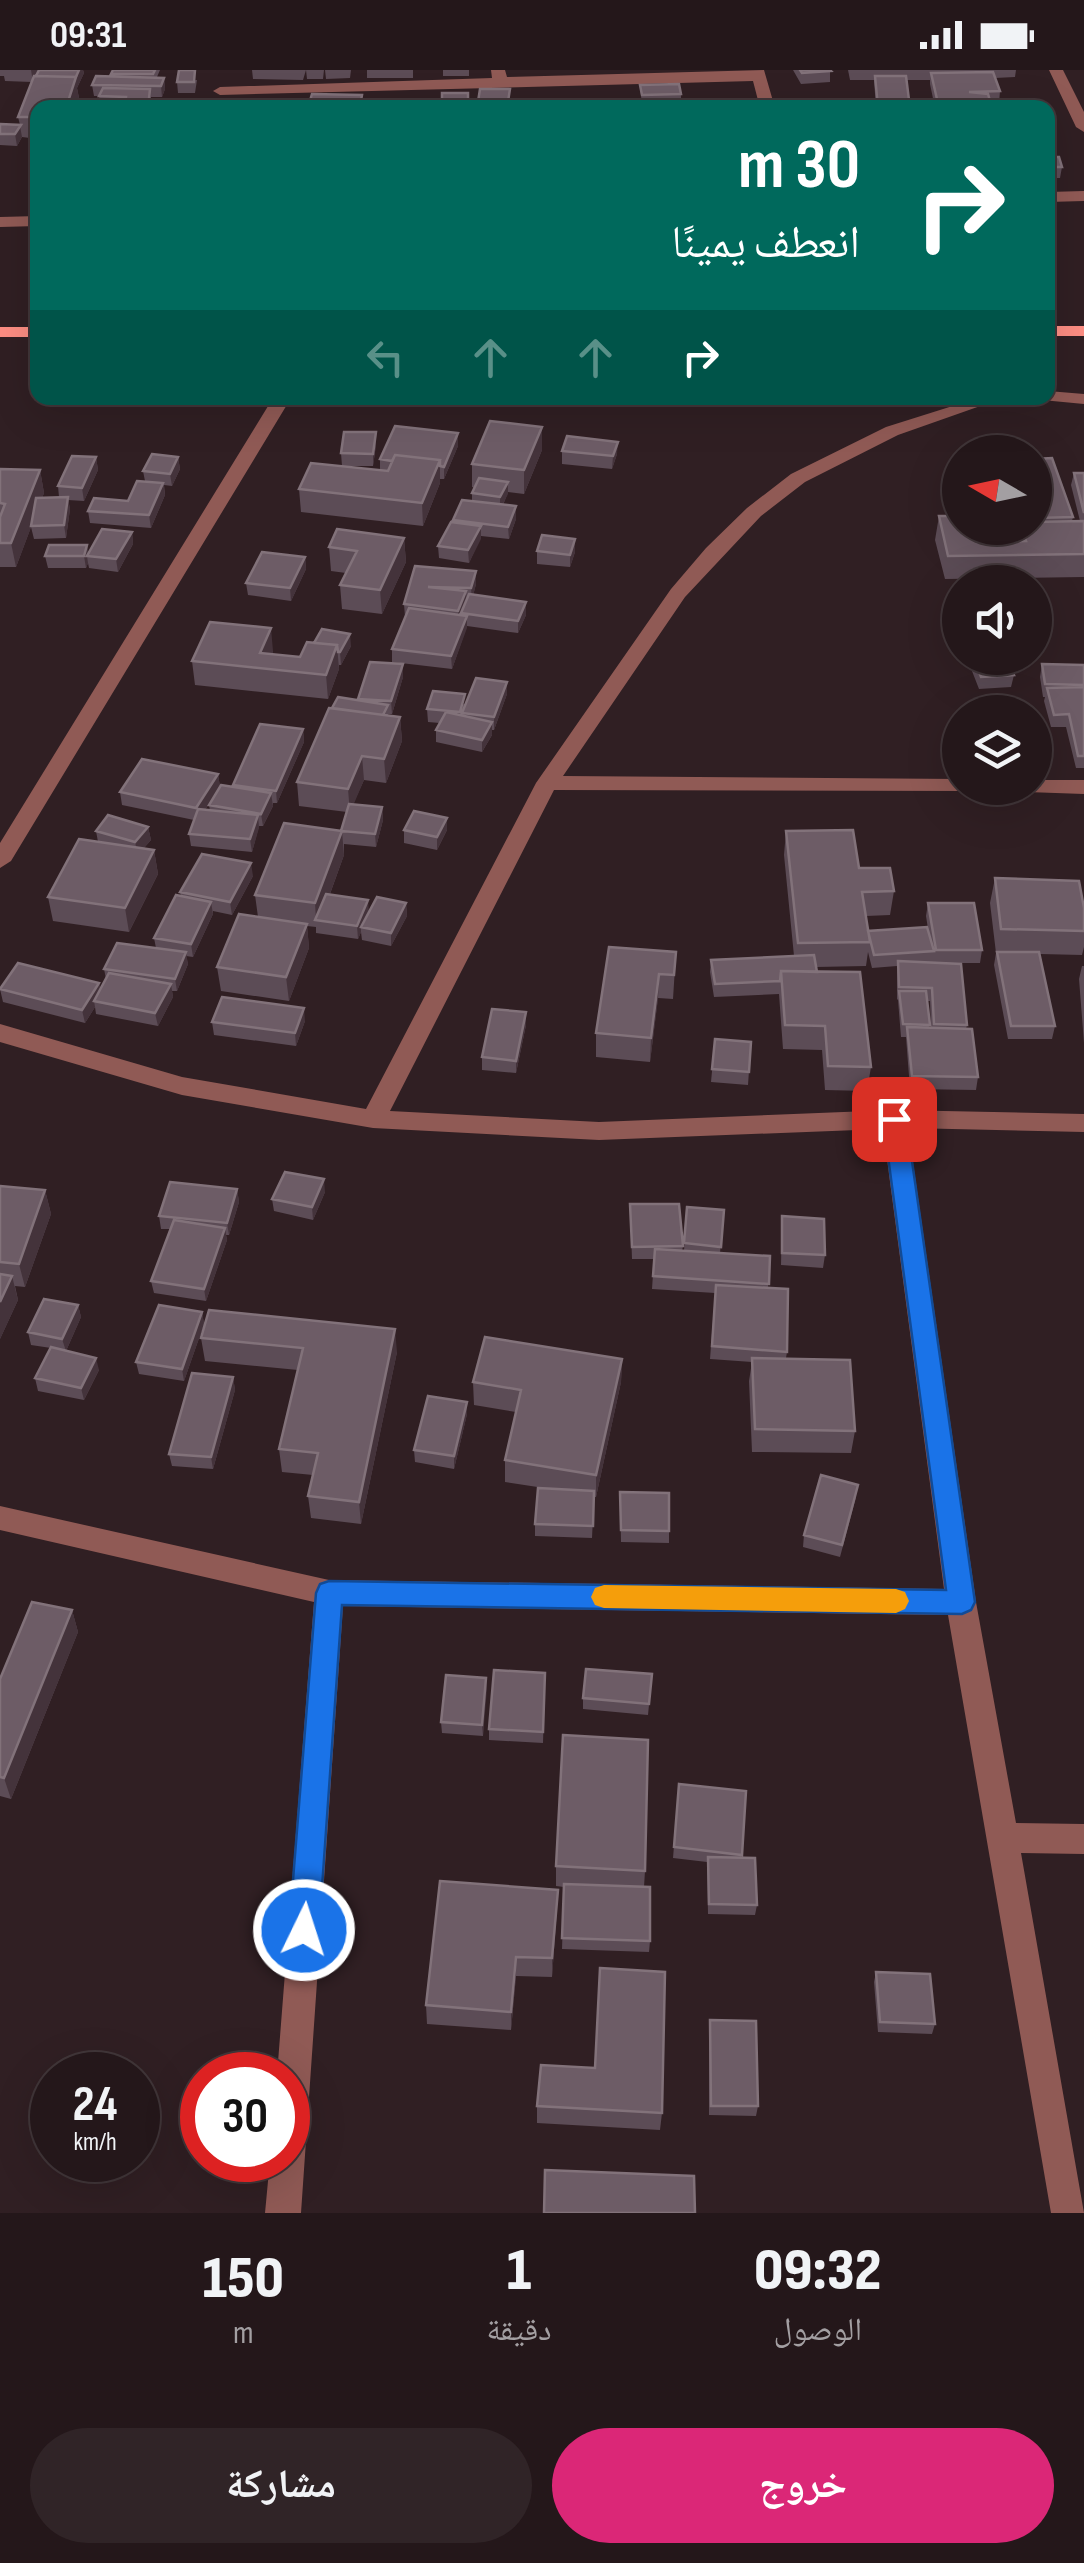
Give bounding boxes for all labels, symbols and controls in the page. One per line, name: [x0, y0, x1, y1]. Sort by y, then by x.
text: 09:31: [50, 13, 127, 58]
text: 30 m: [738, 124, 860, 208]
icon: right: [895, 140, 1025, 270]
text: انعطف يمينًا: [671, 216, 860, 271]
icon: left: [358, 330, 413, 385]
icon: ahead: [463, 330, 518, 385]
icon: ahead: [568, 330, 623, 385]
icon: right: [673, 330, 728, 385]
north arrow: [942, 435, 1052, 545]
map controls: [942, 435, 1052, 805]
button: sound: [942, 565, 1052, 675]
button: layers: [942, 695, 1052, 805]
pin: [852, 1077, 937, 1162]
icon: arrive: [867, 1092, 922, 1147]
position arrow: [252, 1878, 356, 1982]
speed limit sign: 30: [180, 2052, 310, 2182]
text: 24: [73, 2075, 117, 2135]
text: km/h: [73, 2127, 117, 2158]
text: 1: [507, 2235, 531, 2307]
text: 09:32: [754, 2235, 882, 2307]
text: 150: [202, 2243, 284, 2315]
text: دقيقة: [486, 2311, 551, 2350]
text: الوصول: [773, 2311, 862, 2350]
text: m: [233, 2314, 254, 2353]
button: مشاركة: [30, 2428, 532, 2543]
button: خروج: [552, 2428, 1054, 2543]

